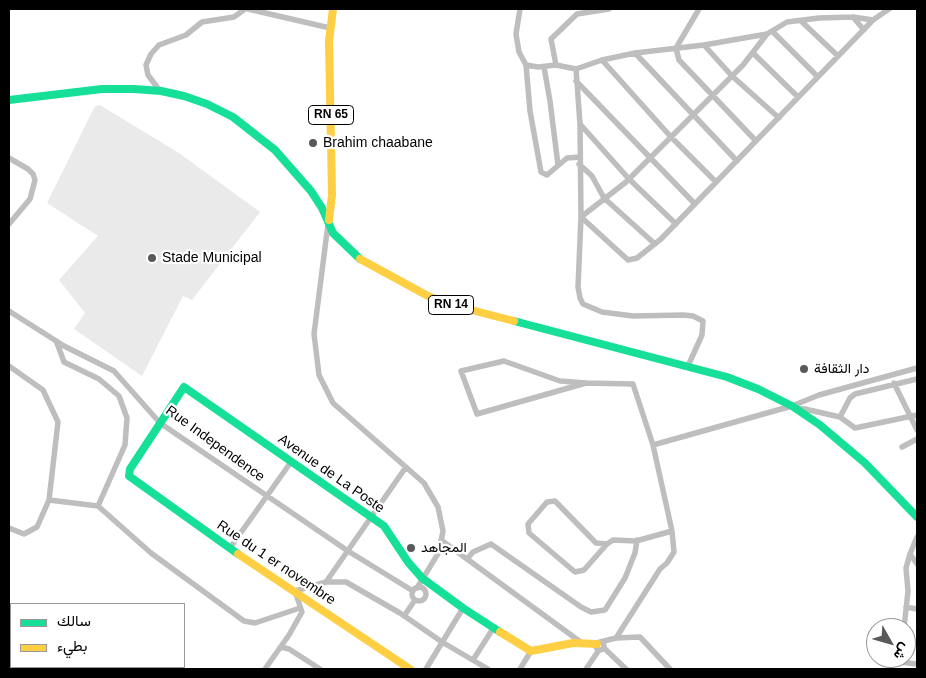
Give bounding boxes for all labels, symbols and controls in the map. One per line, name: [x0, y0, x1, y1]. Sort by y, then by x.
road number: RN 65: [308, 106, 354, 124]
place label: Brahim chaabane: [323, 135, 433, 151]
marker: Brahim chaabane: [307, 137, 319, 149]
place label: Stade Municipal: [162, 250, 262, 266]
marker: Stade Municipal: [146, 252, 158, 264]
road number: RN 14: [428, 296, 474, 314]
place label: دار الثقافة: [814, 361, 870, 377]
marker: دار الثقافة: [798, 363, 810, 375]
street label: Rue Independence: [162, 402, 268, 486]
street label: Avenue de La Poste: [275, 431, 387, 517]
street label: Rue du 1 er novembre: [214, 517, 338, 609]
place label: المجاهد: [421, 540, 467, 556]
marker: المجاهد: [405, 542, 417, 554]
legend: [10, 603, 185, 668]
text: سالك: [57, 612, 91, 629]
north arrow: [866, 618, 916, 668]
text: بطيء: [57, 637, 87, 654]
text: ش: [891, 640, 914, 663]

